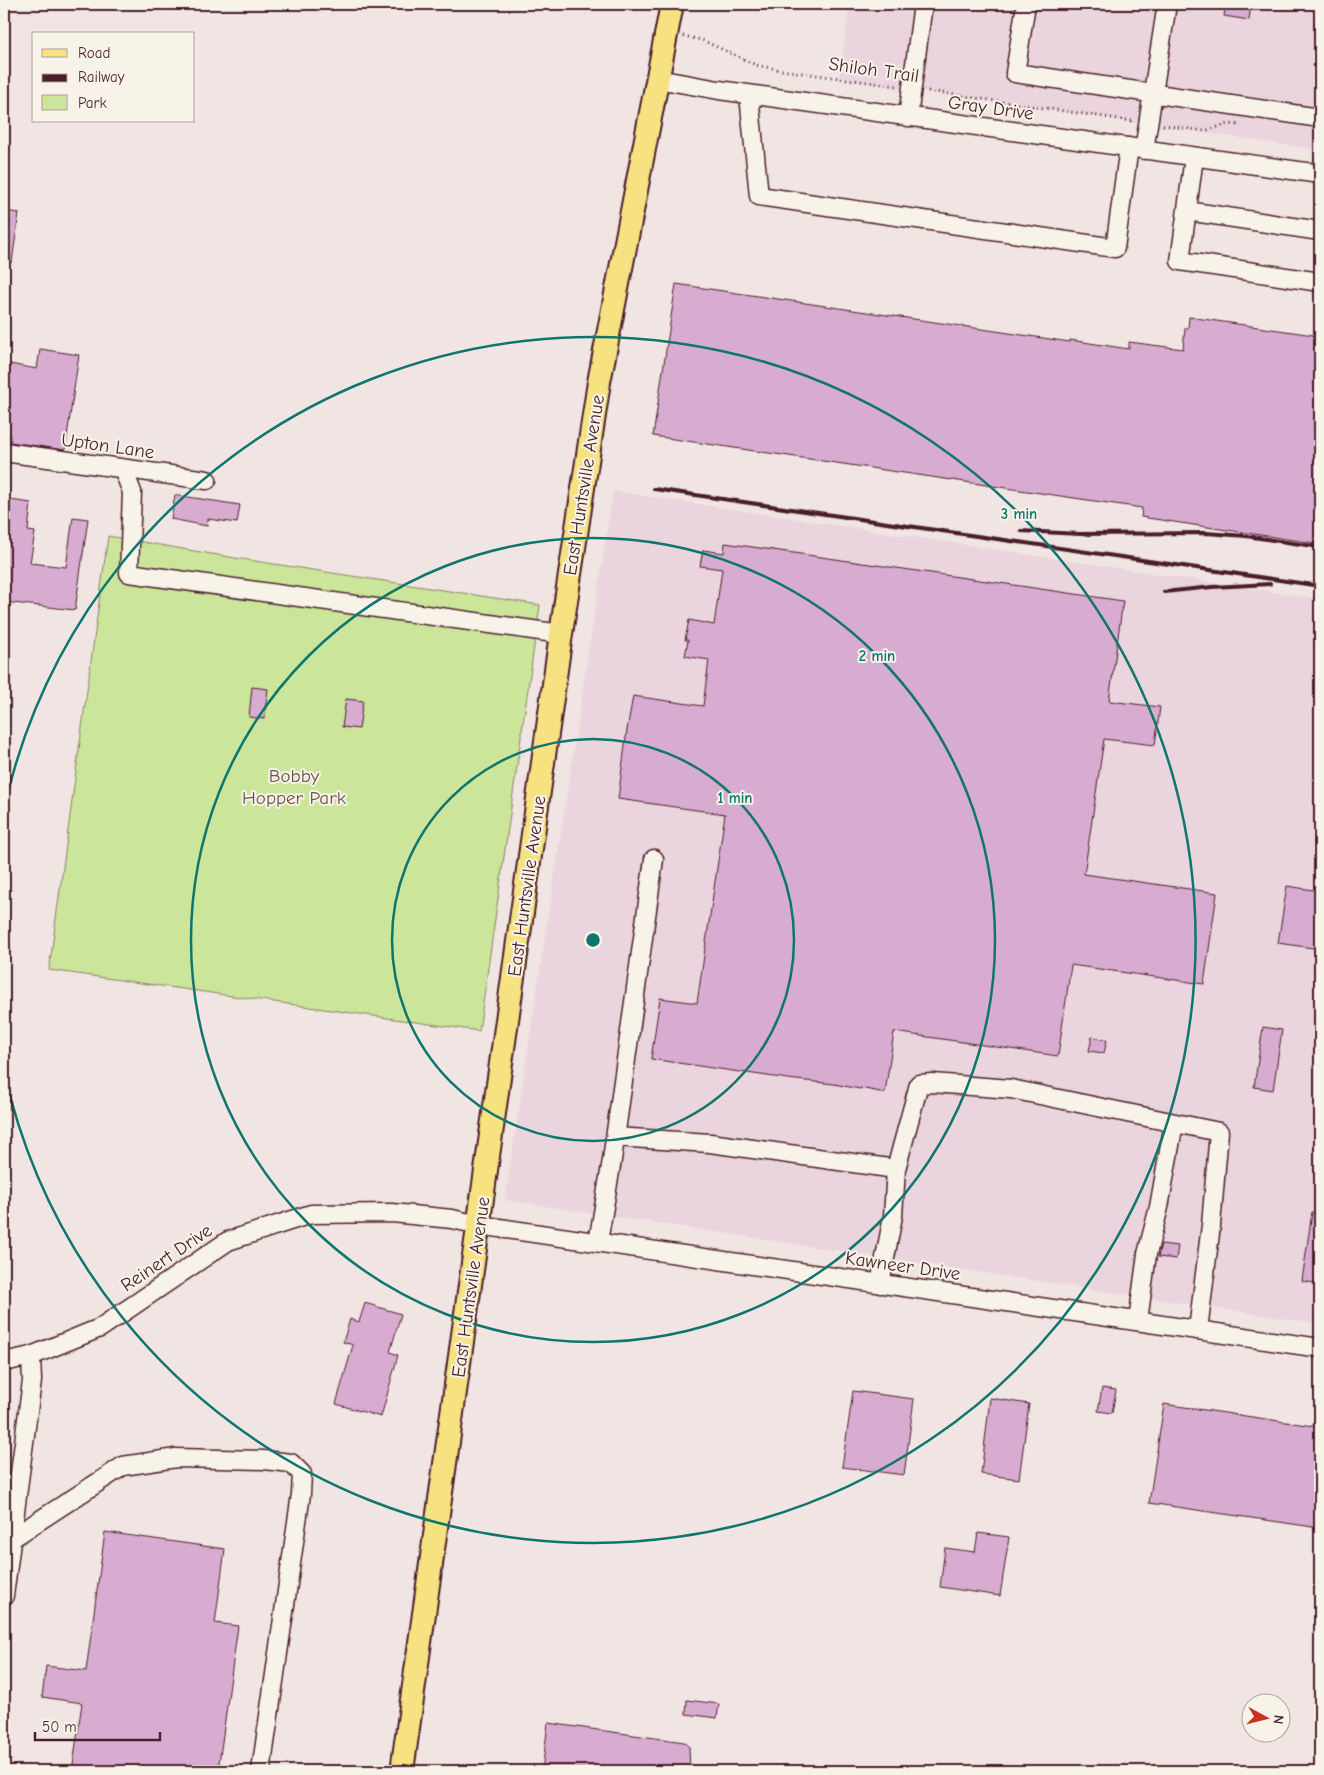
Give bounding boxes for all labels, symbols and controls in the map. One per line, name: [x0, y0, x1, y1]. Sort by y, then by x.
legend: [32, 32, 195, 122]
text: Road: [78, 44, 110, 62]
street label: Shiloh Trail: [827, 53, 921, 87]
text: Railway: [78, 68, 125, 86]
street label: Gray Drive: [947, 91, 1035, 125]
text: Park: [78, 94, 107, 112]
street label: East Huntsville Avenue: [559, 393, 609, 577]
street label: Upton Lane: [60, 429, 156, 463]
text: 3 min: [1001, 505, 1037, 523]
text: 2 min: [859, 647, 895, 665]
park label: Bobby Hopper Park: [242, 765, 347, 809]
text: 1 min: [718, 789, 752, 807]
street label: East Huntsville Avenue: [503, 794, 551, 978]
centre of rings: [584, 931, 602, 949]
street label: East Huntsville Avenue: [447, 1195, 495, 1379]
street label: Reinert Drive: [117, 1219, 216, 1296]
street label: Kawneer Drive: [844, 1247, 962, 1285]
north arrow: [1242, 1692, 1292, 1742]
scale bar: [35, 1710, 160, 1742]
text: N: [1269, 1714, 1287, 1725]
text: 50 m: [42, 1718, 77, 1736]

